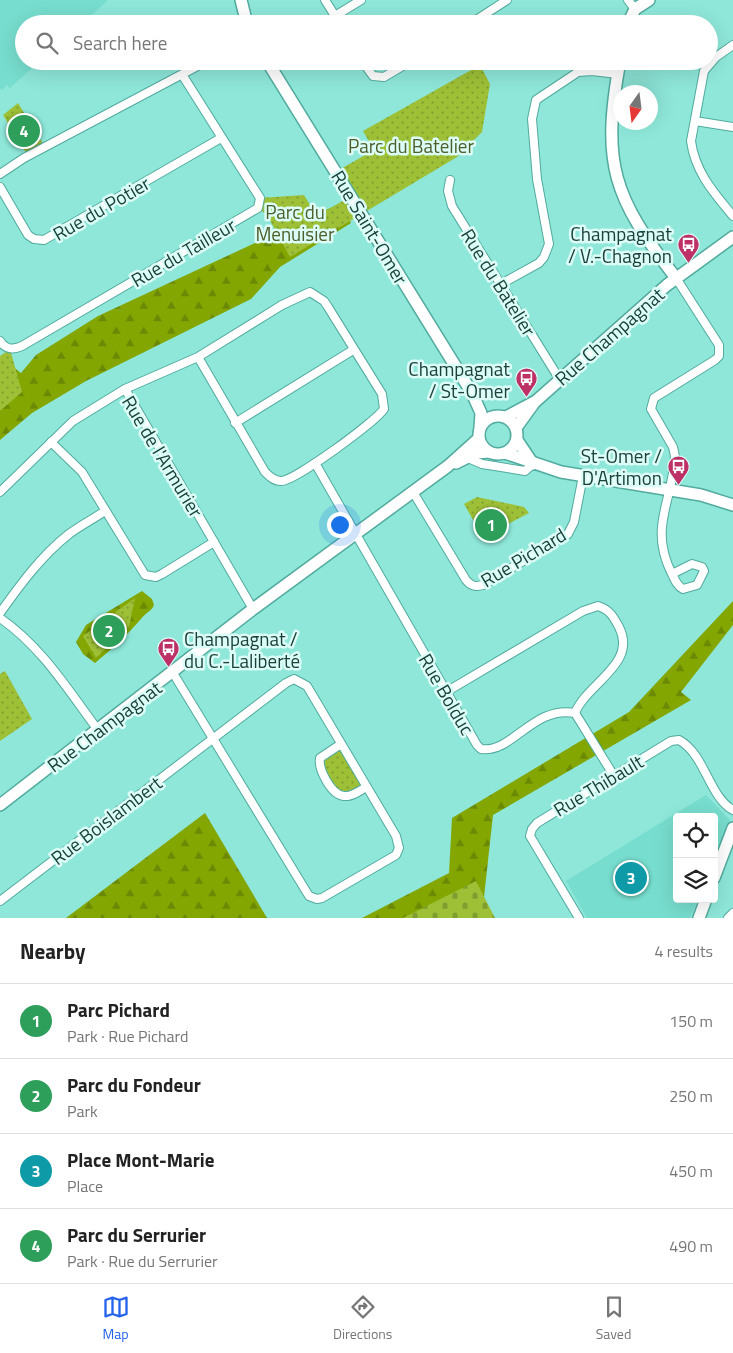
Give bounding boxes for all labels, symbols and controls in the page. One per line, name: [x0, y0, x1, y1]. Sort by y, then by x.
search box: [15, 15, 718, 70]
text: Search here: [73, 28, 167, 57]
icon: search: [33, 29, 61, 57]
north arrow: [613, 85, 658, 130]
pin: 4: [8, 112, 40, 150]
park label: Parc du Batelier: [348, 131, 474, 160]
street label: Rue Saint-Omer: [324, 164, 416, 290]
street label: Rue du Potier: [47, 168, 155, 248]
park label: Parc du Menuisier: [255, 197, 335, 248]
street label: Rue du Tailleur: [125, 210, 241, 294]
place label: Champagnat / V.-Chagnon: [568, 219, 672, 270]
street label: Rue du Batelier: [454, 223, 544, 342]
bus stop icon: Champagnat / V.-Chagnon: [676, 232, 700, 263]
street label: Rue Champagnat: [548, 280, 671, 392]
place label: Champagnat / St-Omer: [408, 354, 510, 405]
bus stop icon: Champagnat / St-Omer: [514, 367, 538, 398]
street label: Rue de l'Armurier: [115, 390, 211, 523]
place label: St-Omer / D'Artimon: [581, 441, 662, 492]
bus stop icon: St-Omer / D'Artimon: [666, 454, 690, 485]
pin: 1: [475, 506, 507, 544]
your location: [327, 512, 353, 538]
street label: Rue Pichard: [475, 520, 571, 594]
pin: 2: [93, 612, 125, 650]
place label: Champagnat / du C.-Laliberté: [184, 624, 300, 675]
bus stop icon: Champagnat / du C.-Laliberté: [156, 637, 180, 668]
street label: Rue Bolduc: [412, 648, 482, 740]
street label: Rue Champagnat: [41, 673, 168, 779]
street label: Rue Thibault: [547, 747, 649, 823]
street label: Rue Boislambert: [44, 768, 168, 872]
map controls: [673, 813, 718, 903]
button: locate: [673, 813, 718, 858]
button: layers: [673, 858, 718, 903]
pin: 3: [615, 859, 647, 897]
text: Nearby: [20, 935, 85, 967]
text: 4 results: [654, 939, 713, 963]
text: Parc Pichard: [67, 995, 170, 1024]
text: 1: [32, 1009, 40, 1033]
text: 150 m: [669, 1009, 713, 1033]
text: Park · Rue Pichard: [67, 1024, 188, 1048]
text: Parc du Fondeur: [67, 1070, 201, 1099]
text: 2: [32, 1084, 40, 1108]
text: 250 m: [669, 1084, 713, 1108]
text: Park: [67, 1099, 98, 1123]
text: Place Mont-Marie: [67, 1145, 214, 1174]
text: 3: [32, 1159, 40, 1183]
text: 450 m: [669, 1159, 713, 1183]
text: Place: [67, 1174, 103, 1198]
text: Parc du Serrurier: [67, 1220, 206, 1249]
text: 4: [32, 1234, 40, 1258]
text: 490 m: [669, 1234, 713, 1258]
text: Park · Rue du Serrurier: [67, 1249, 218, 1273]
tab: Map: [102, 1293, 130, 1344]
tab: Directions: [333, 1293, 392, 1344]
tab: Saved: [596, 1293, 631, 1344]

